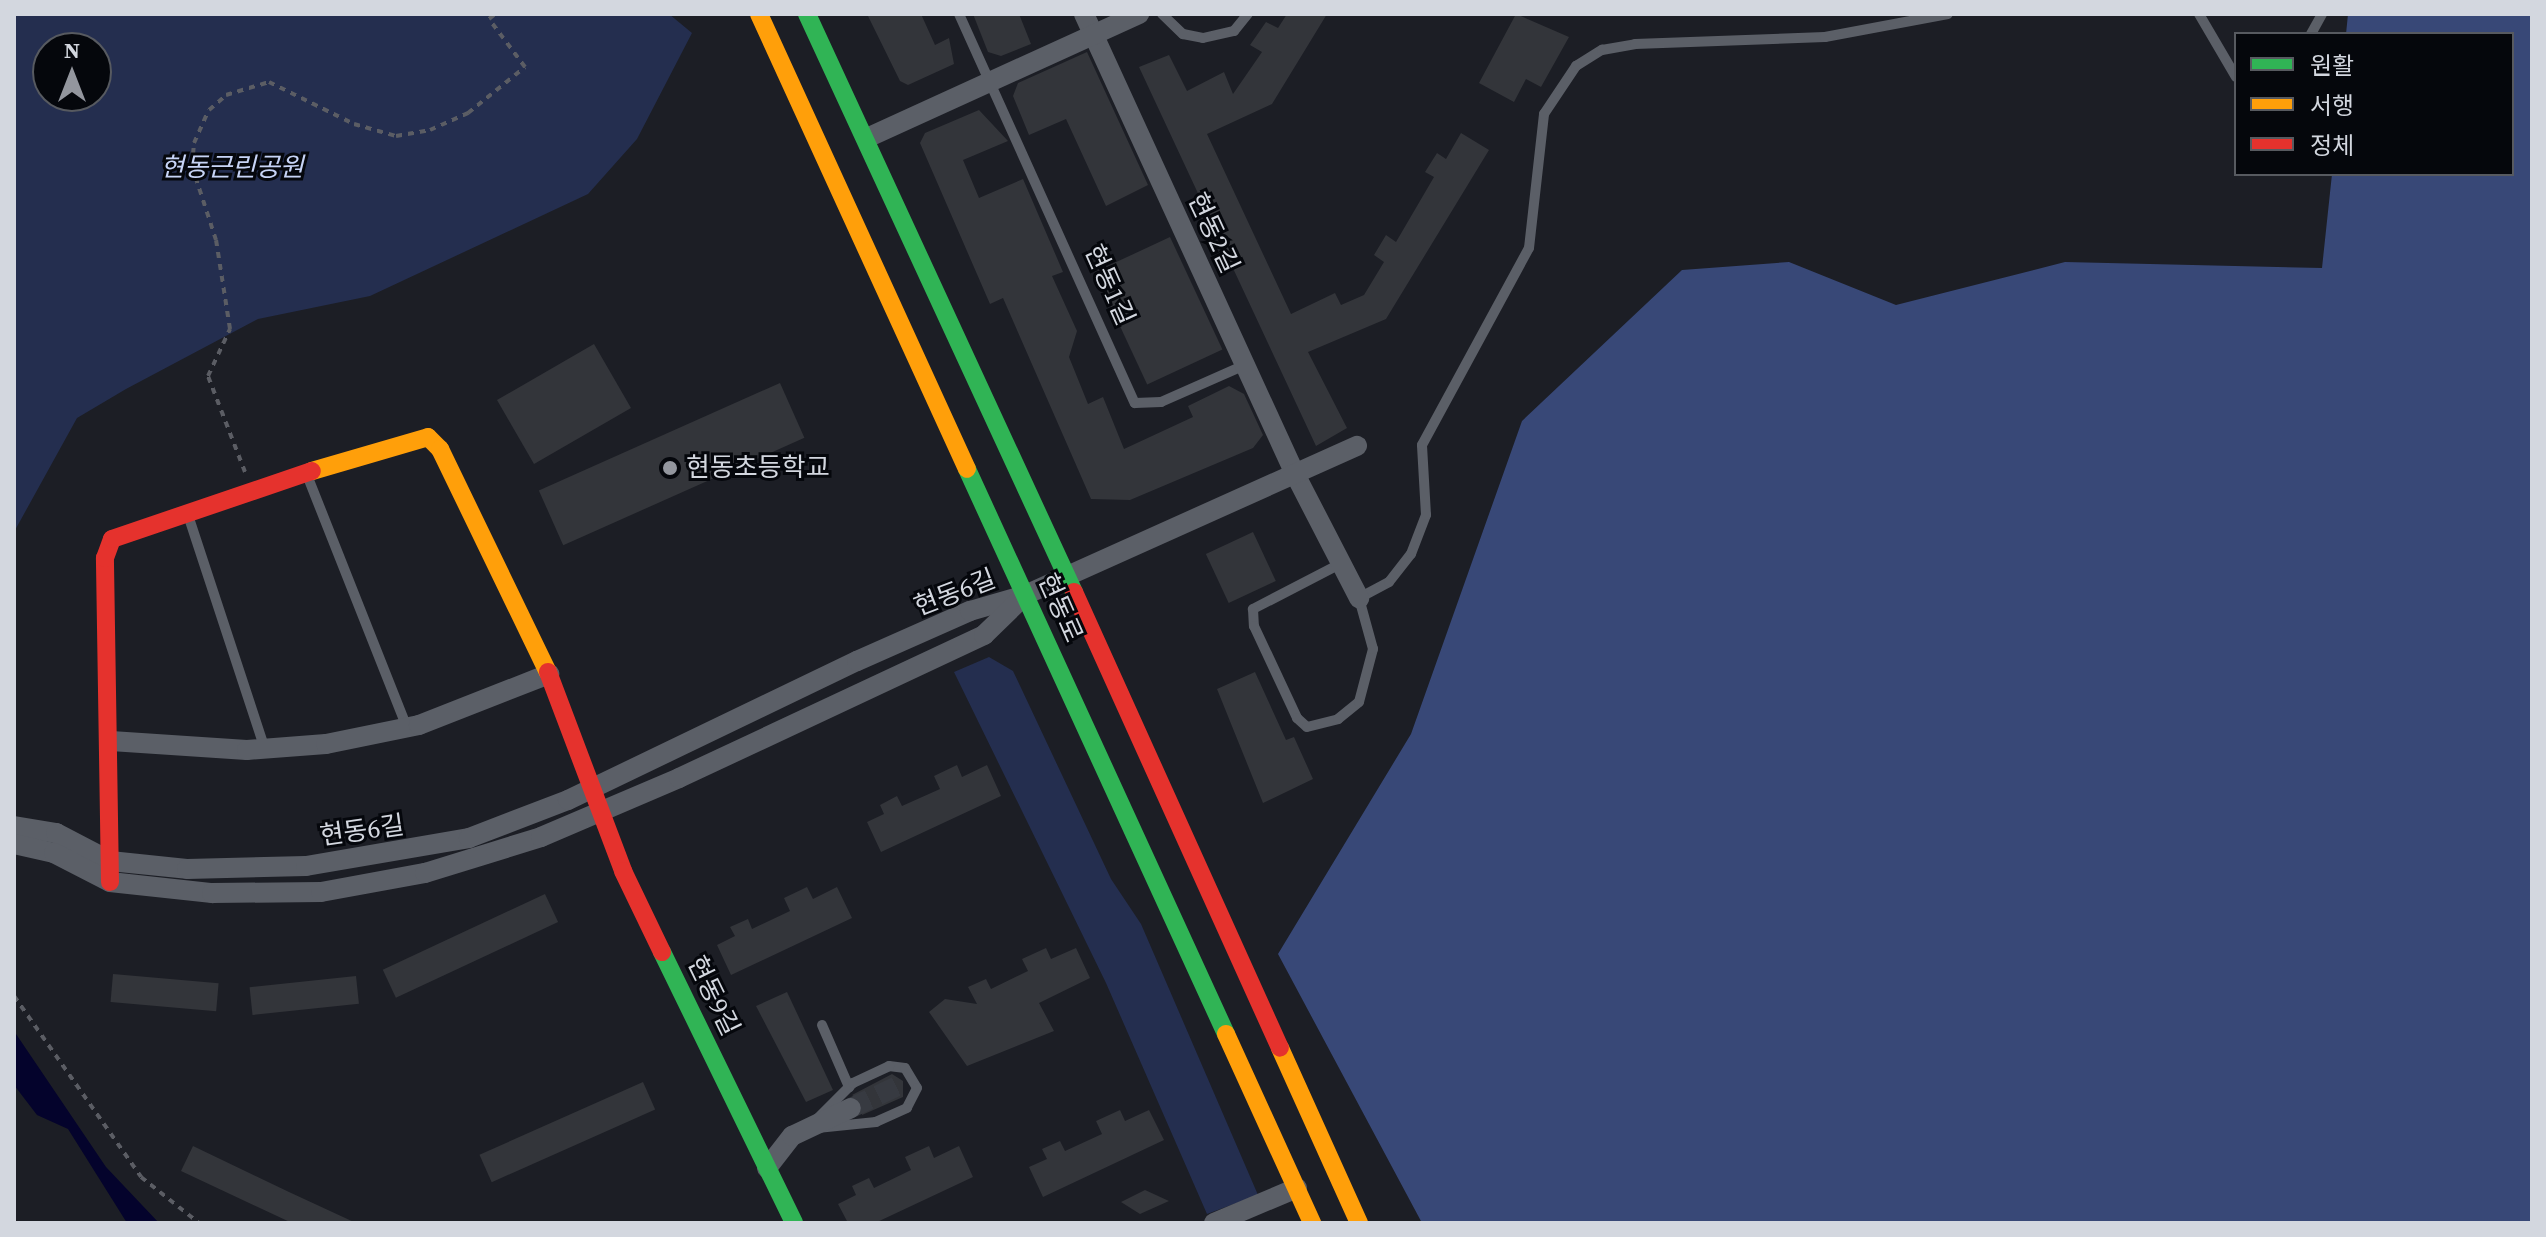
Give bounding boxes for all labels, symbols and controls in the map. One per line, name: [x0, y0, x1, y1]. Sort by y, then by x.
north arrow: [32, 32, 112, 112]
legend: [2234, 32, 2514, 176]
text: N: [64, 35, 80, 65]
text: 원활: [2310, 49, 2354, 82]
text: 서행: [2310, 89, 2354, 122]
text: 정체: [2310, 129, 2354, 162]
park label: 현동근린공원: [160, 152, 304, 184]
street label: 현동2길: [1181, 188, 1245, 278]
street label: 현동1길: [1078, 240, 1140, 330]
place label: 현동초등학교: [686, 452, 830, 484]
marker: 현동초등학교: [661, 459, 679, 477]
street label: 현동6길: [910, 563, 1000, 623]
street label: 현동로: [1031, 569, 1089, 647]
street label: 현동6길: [318, 810, 406, 852]
street label: 현동9길: [680, 951, 746, 1041]

